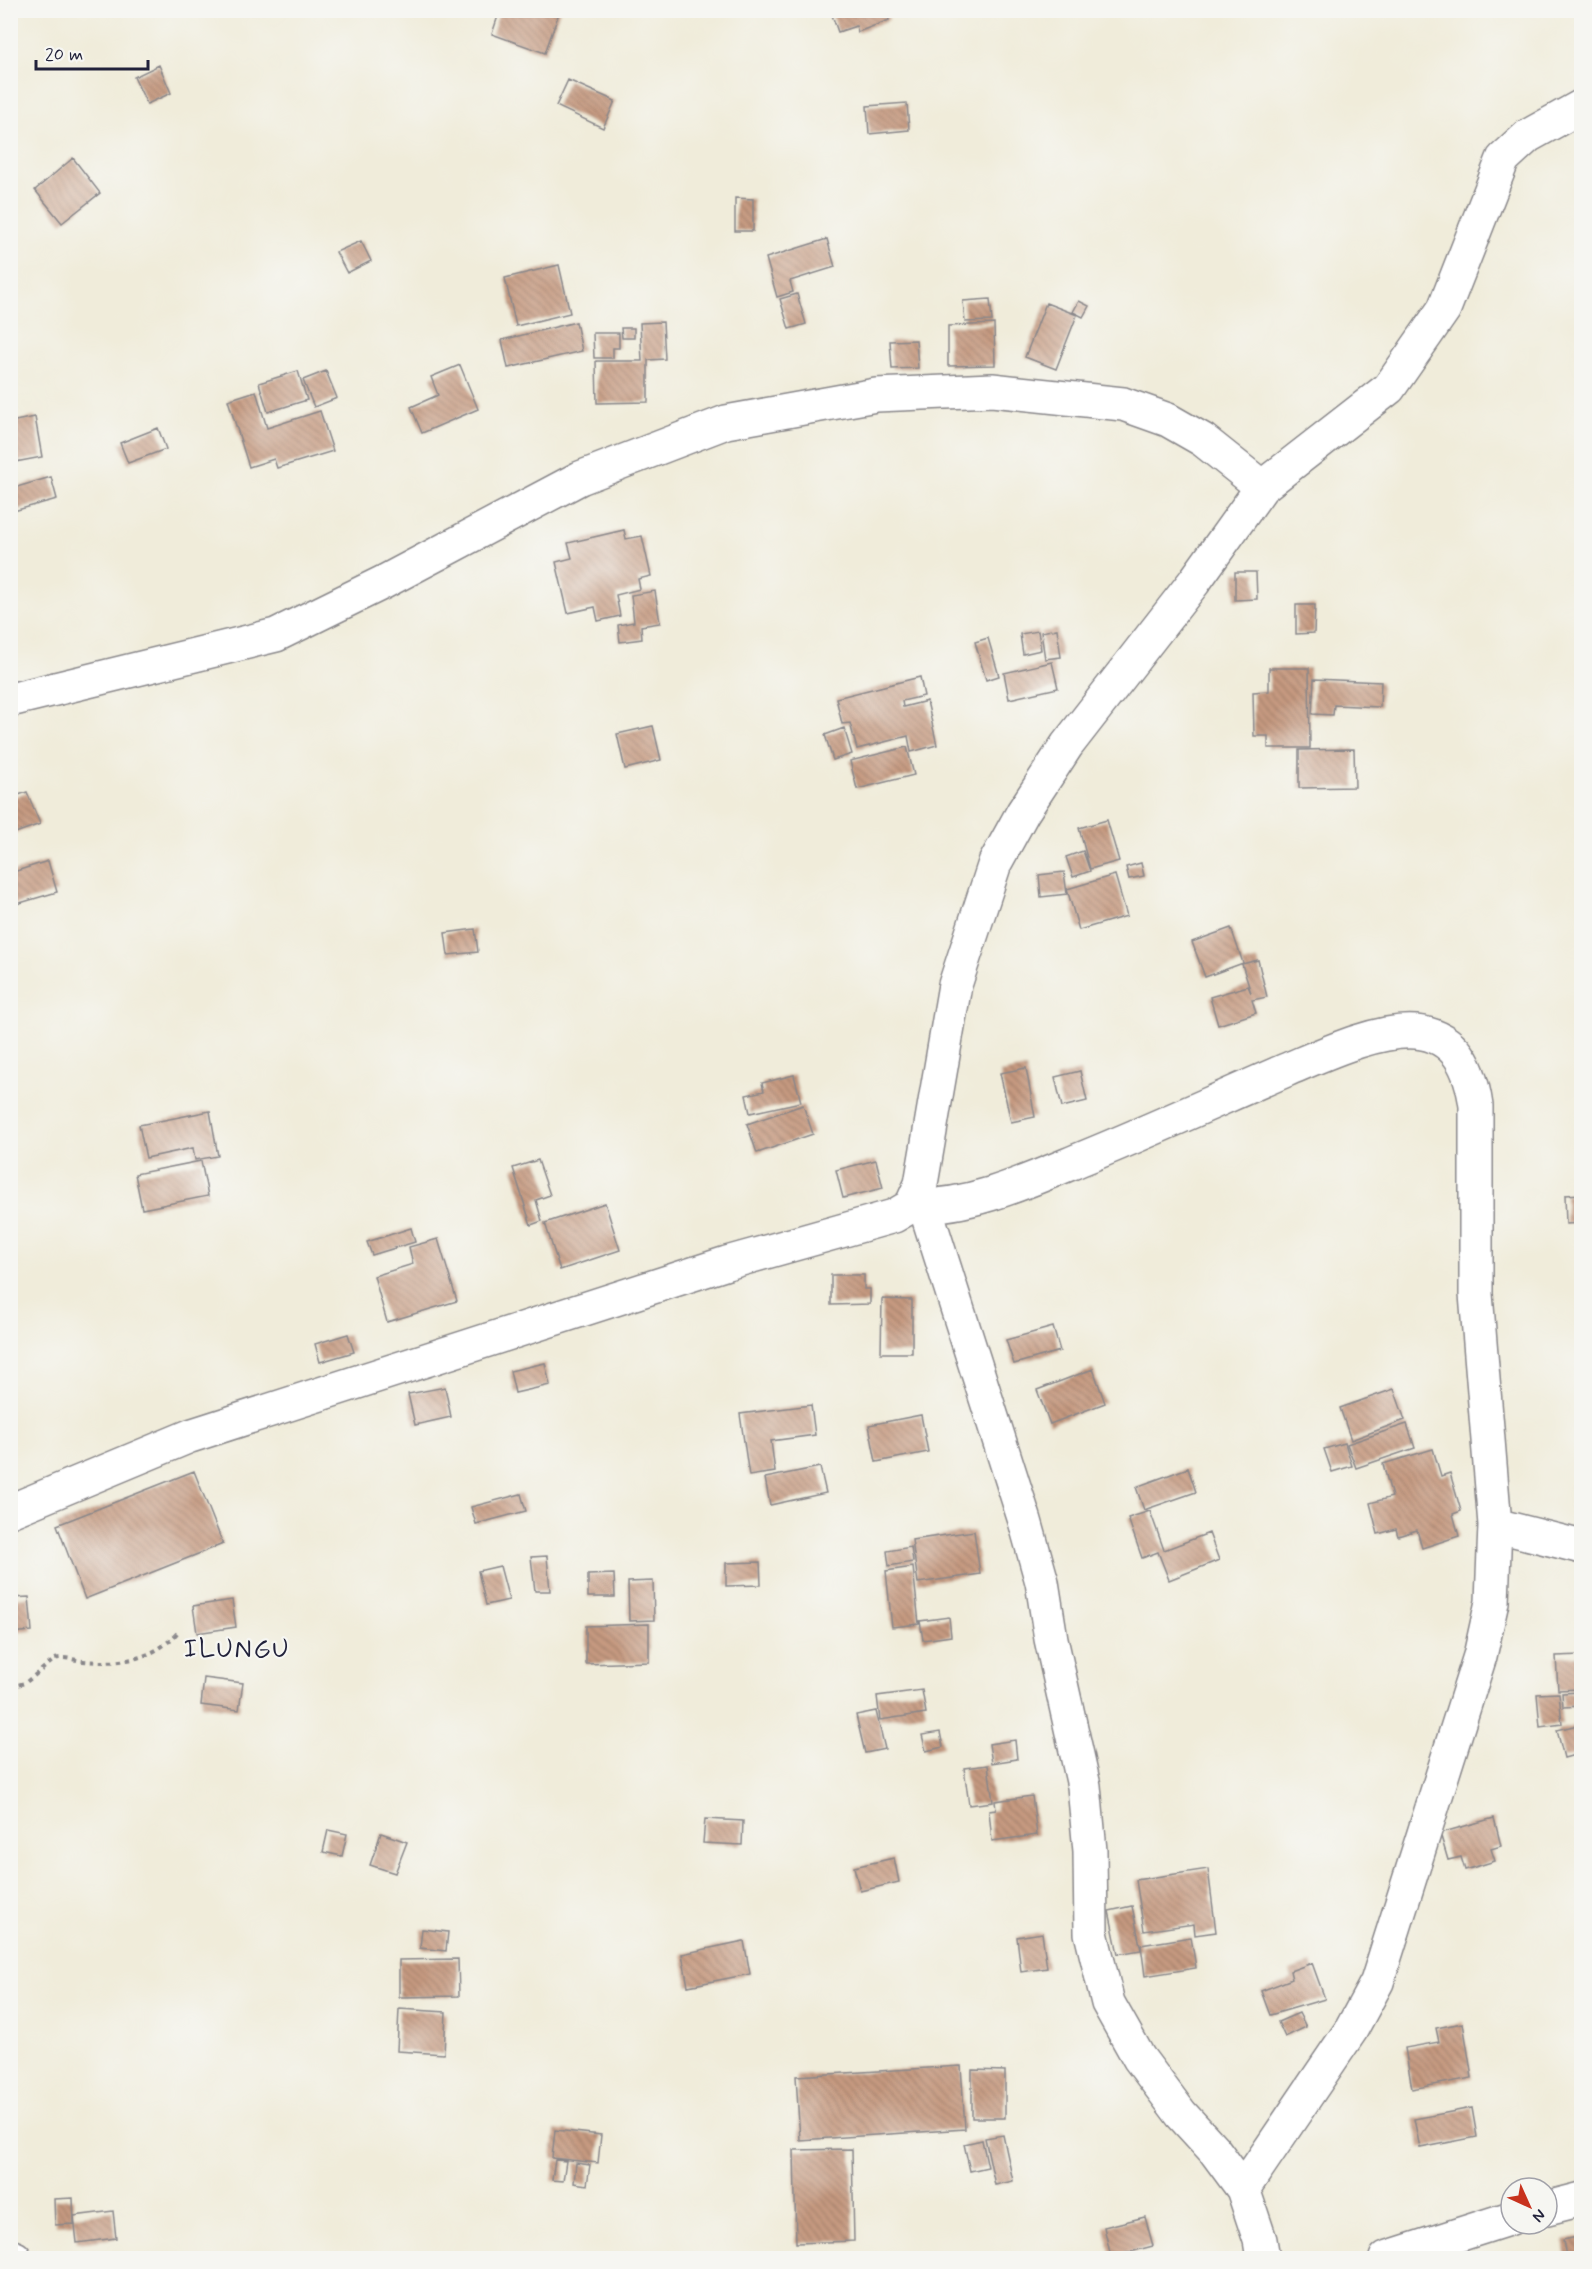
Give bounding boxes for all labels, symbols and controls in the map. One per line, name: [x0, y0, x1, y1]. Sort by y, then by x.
scale bar: [36, 33, 148, 71]
text: 20 m: [45, 43, 83, 67]
district label: ILUNGU: [184, 1633, 291, 1667]
north arrow: [1499, 2176, 1559, 2236]
text: N: [1527, 2204, 1550, 2227]

